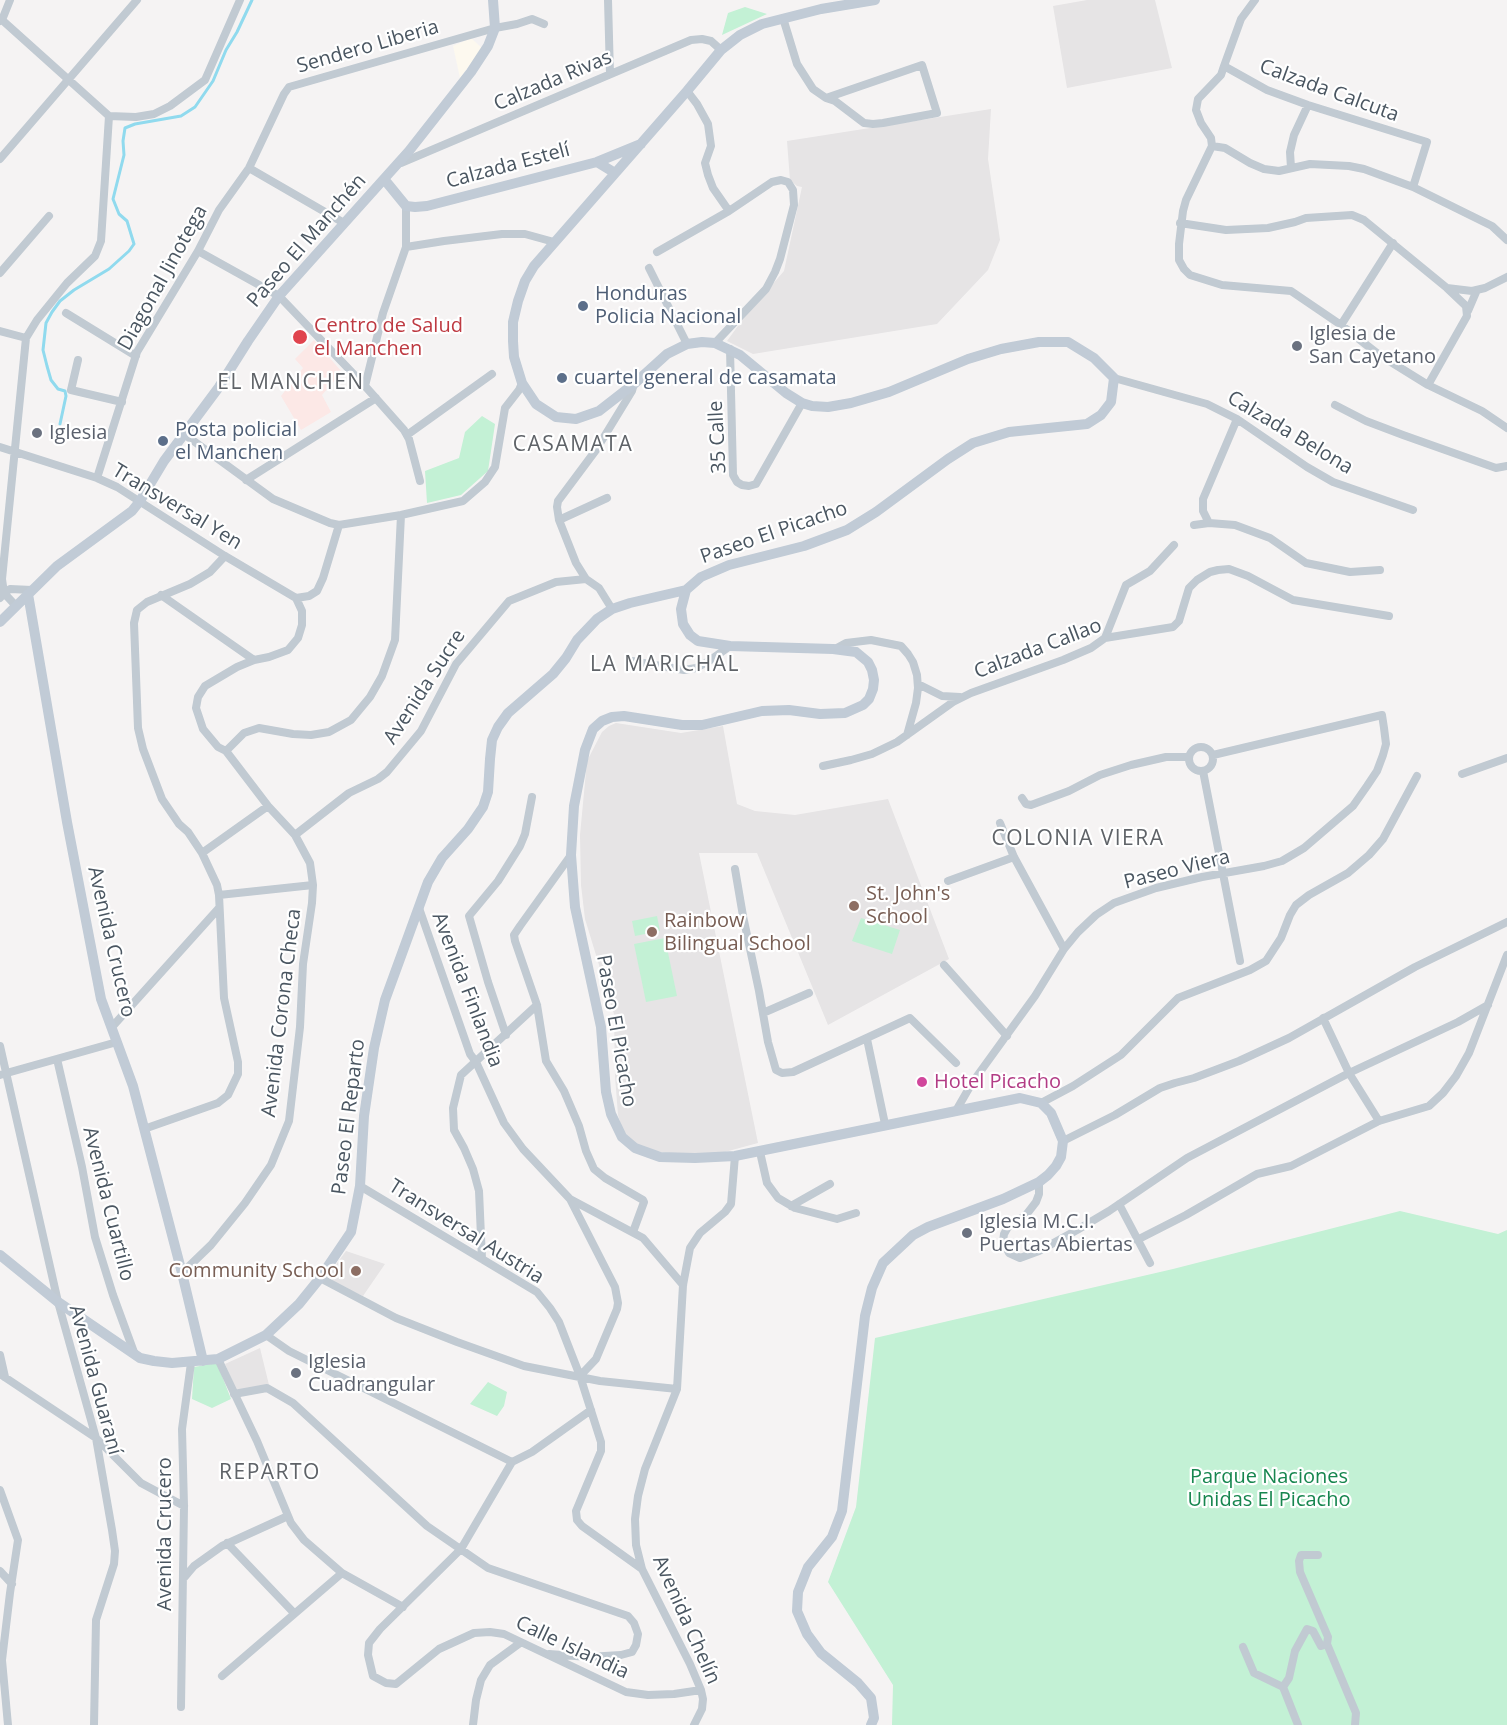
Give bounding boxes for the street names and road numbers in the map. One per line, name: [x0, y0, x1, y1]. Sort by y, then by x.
street label: Sendero Liberia: [294, 15, 442, 79]
street label: Calzada Rivas: [490, 45, 616, 117]
street label: Calzada Calcuta: [1256, 55, 1402, 127]
street label: Calzada Estelí: [444, 138, 572, 194]
street label: Paseo El Manchén: [242, 169, 372, 313]
street label: Diagonal Jinotega: [113, 201, 213, 355]
street label: Calzada Belona: [1223, 386, 1357, 480]
street label: 35 Calle: [704, 400, 732, 474]
street label: Transversal Yen: [108, 459, 246, 555]
street label: Paseo El Picacho: [697, 497, 851, 569]
street label: Calzada Callao: [971, 614, 1105, 684]
street label: Avenida Sucre: [379, 625, 471, 749]
street label: Paseo Viera: [1121, 845, 1233, 895]
street label: Avenida Crucero: [82, 864, 140, 1020]
street label: Avenida Corona Checa: [257, 907, 307, 1119]
street label: Avenida Finlandia: [426, 909, 508, 1071]
street label: Paseo El Picacho: [591, 953, 641, 1109]
street label: Paseo El Reparto: [328, 1038, 370, 1196]
street label: Avenida Cuartillo: [77, 1124, 139, 1284]
street label: Transversal Austria: [384, 1175, 548, 1289]
street label: Avenida Guaraní: [63, 1302, 127, 1458]
street label: Avenida Crucero: [153, 1457, 177, 1611]
street label: Avenida Chelín: [647, 1552, 725, 1688]
street label: Calle Islandia: [512, 1611, 632, 1685]

